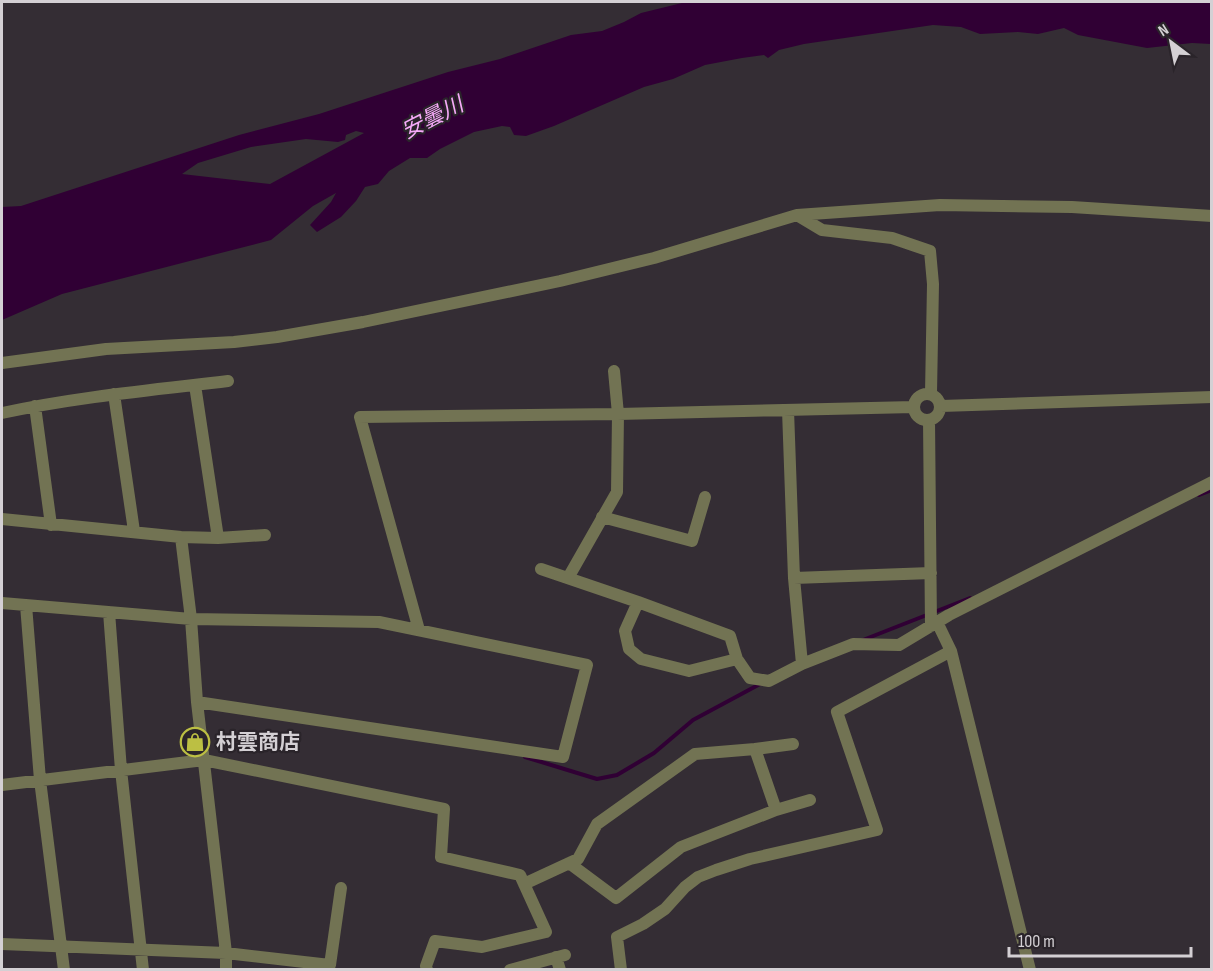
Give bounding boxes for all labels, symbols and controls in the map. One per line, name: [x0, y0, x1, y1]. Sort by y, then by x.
north arrow: [1141, 12, 1201, 72]
text: N: [1155, 20, 1173, 41]
water label: 安曇川: [397, 90, 470, 145]
shop icon: 村雲商店: [179, 726, 211, 758]
place label: 村雲商店: [216, 730, 300, 755]
scale bar: [1009, 920, 1190, 958]
text: 100 m: [1018, 931, 1055, 952]

